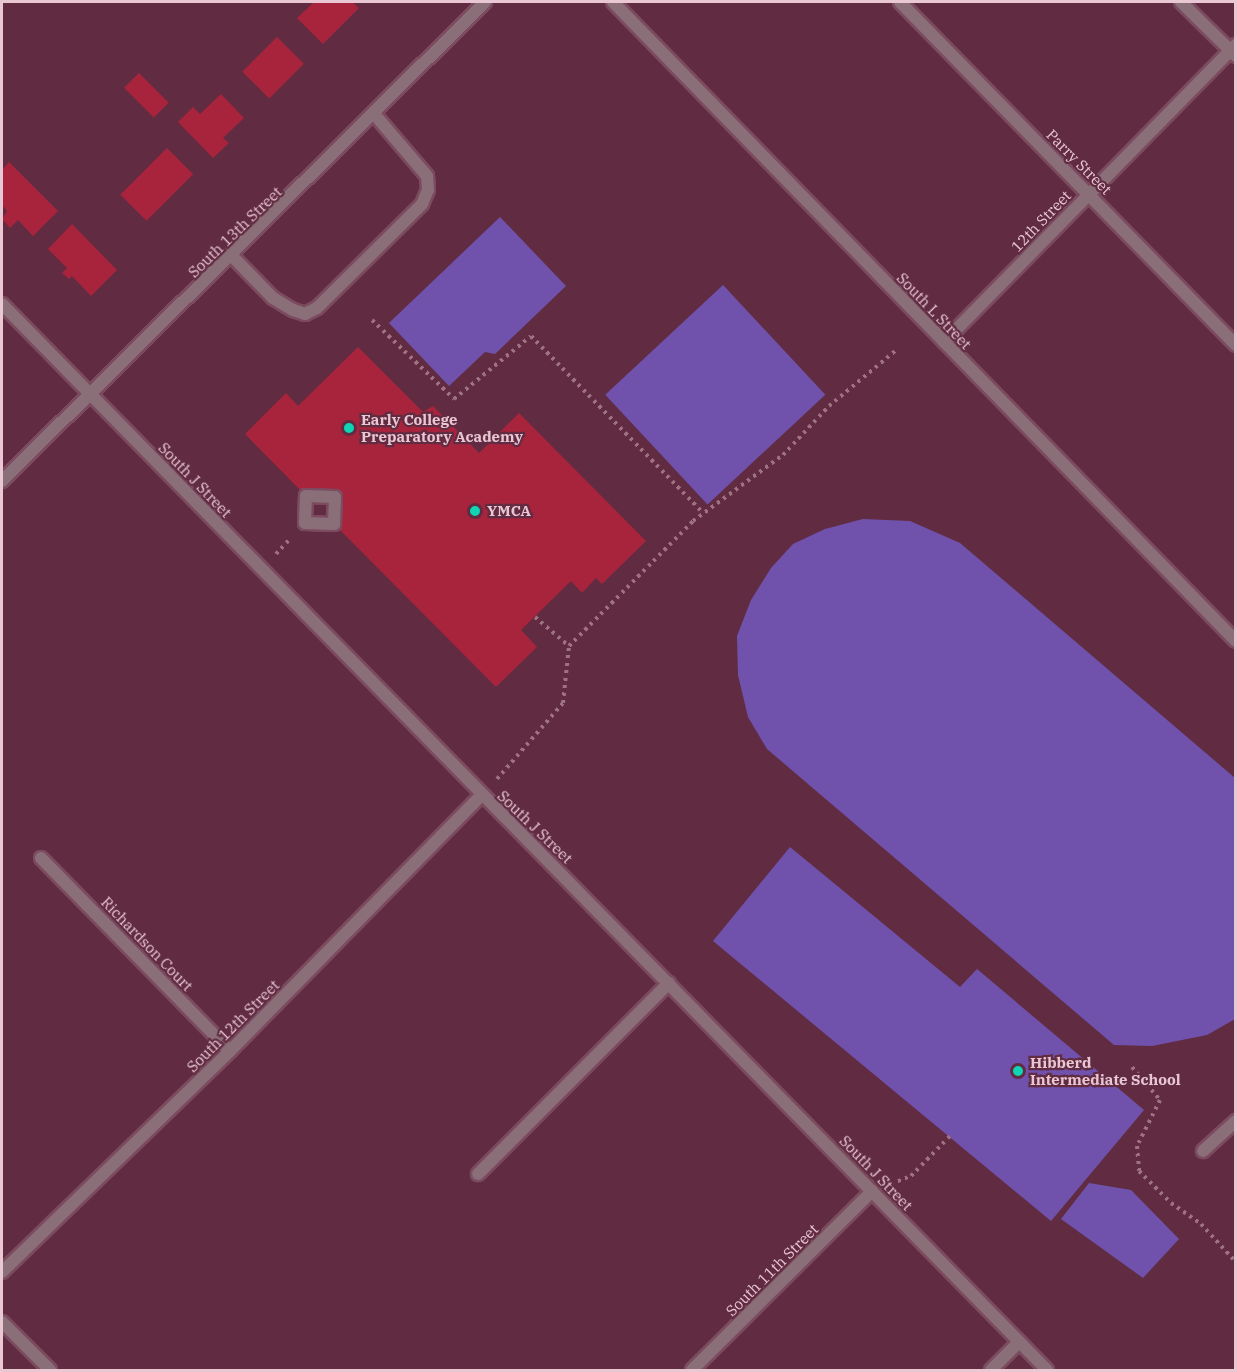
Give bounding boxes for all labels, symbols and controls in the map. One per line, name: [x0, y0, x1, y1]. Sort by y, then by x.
street label: Parry Street: [1043, 126, 1115, 198]
street label: South 13th Street: [185, 183, 285, 281]
street label: 12th Street: [1007, 187, 1075, 255]
street label: South L Street: [893, 269, 975, 353]
place label: Early College Preparatory Academy: [361, 410, 523, 445]
marker: Early College Preparatory Academy: [342, 421, 356, 435]
street label: South J Street: [155, 439, 235, 521]
place label: YMCA: [487, 502, 531, 520]
marker: YMCA: [468, 504, 482, 518]
street label: South J Street: [494, 787, 576, 867]
street label: Richardson Court: [97, 893, 197, 995]
street label: South 12th Street: [183, 976, 283, 1076]
place label: Hibberd Intermediate School: [1030, 1053, 1181, 1088]
marker: Hibberd Intermediate School: [1011, 1064, 1025, 1078]
street label: South J Street: [836, 1132, 916, 1214]
street label: South 11th Street: [722, 1220, 822, 1320]

